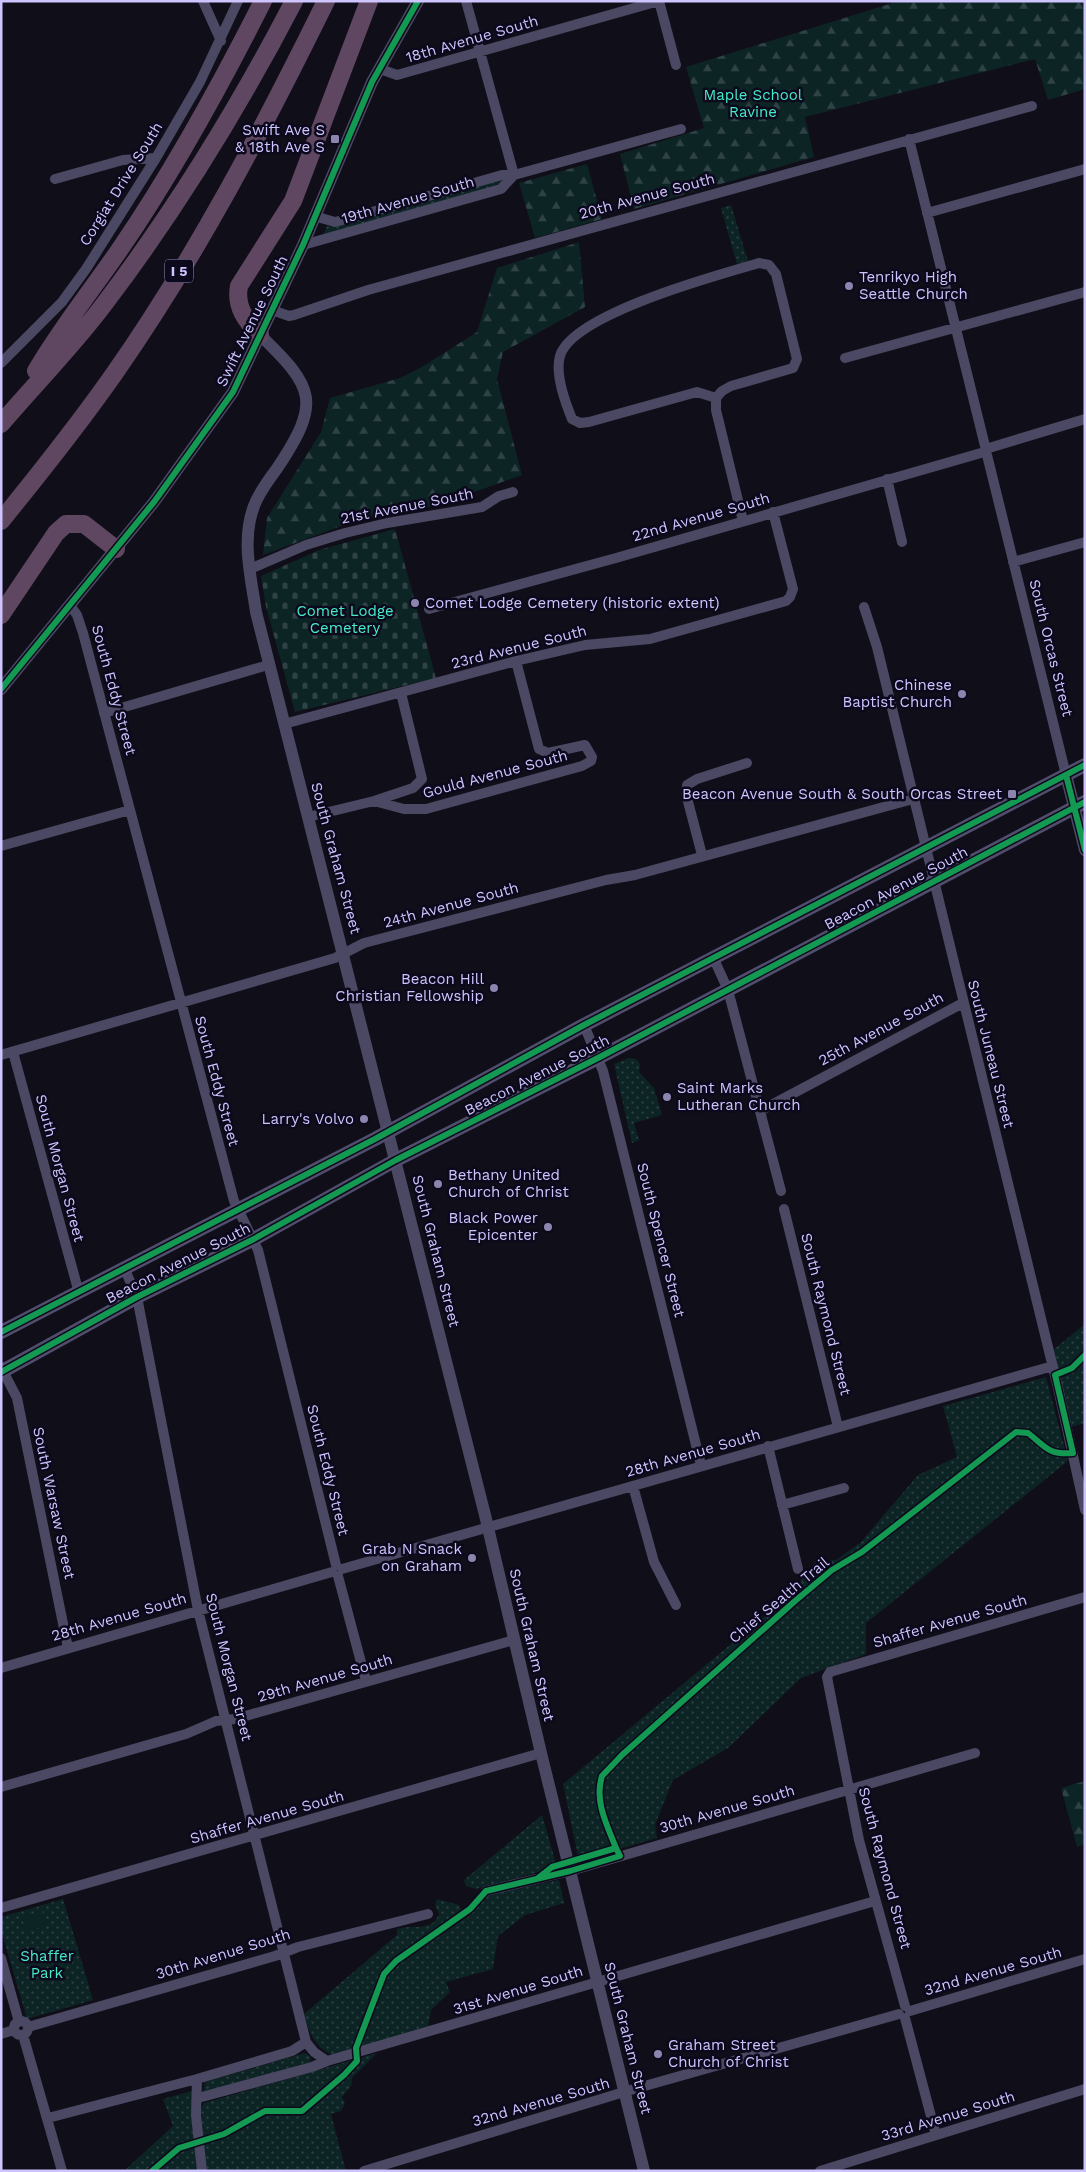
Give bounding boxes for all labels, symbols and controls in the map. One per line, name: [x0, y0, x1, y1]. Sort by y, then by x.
street label: 18th Avenue South: [404, 11, 540, 67]
park label: Maple School Ravine: [704, 86, 803, 121]
street label: Corgiat Drive South: [76, 119, 166, 249]
place label: Swift Ave S & 18th Ave S: [235, 121, 325, 156]
marker: Swift Ave S & 18th Ave S: [329, 133, 341, 145]
street label: 20th Avenue South: [577, 169, 717, 223]
street label: 19th Avenue South: [340, 172, 476, 228]
street label: Swift Avenue South: [212, 252, 292, 390]
road number: I 5: [165, 260, 193, 282]
place label: Tenrikyo High Seattle Church: [859, 268, 968, 303]
marker: Tenrikyo High Seattle Church: [843, 280, 855, 292]
street label: 21st Avenue South: [339, 484, 475, 528]
street label: 22nd Avenue South: [630, 489, 772, 545]
street label: South Orcas Street: [1025, 578, 1077, 719]
place label: Comet Lodge Cemetery (historic extent): [425, 594, 720, 612]
marker: Comet Lodge Cemetery (historic extent): [409, 597, 421, 609]
park label: Comet Lodge Cemetery: [296, 602, 394, 637]
street label: 23rd Avenue South: [449, 621, 589, 673]
street label: South Eddy Street: [88, 623, 140, 758]
place label: Chinese Baptist Church: [842, 676, 952, 711]
marker: Chinese Baptist Church: [956, 688, 968, 700]
street label: Gould Avenue South: [421, 746, 569, 802]
street label: South Graham Street: [307, 780, 365, 936]
place label: Beacon Avenue South & South Orcas Street: [682, 785, 1003, 803]
marker: Beacon Avenue South & South Orcas Street: [1006, 788, 1018, 800]
street label: Beacon Avenue South: [821, 843, 971, 933]
street label: 24th Avenue South: [381, 878, 521, 932]
place label: Beacon Hill Christian Fellowship: [335, 970, 484, 1005]
street label: South Juneau Street: [964, 978, 1018, 1130]
marker: Beacon Hill Christian Fellowship: [488, 982, 500, 994]
street label: 25th Avenue South: [815, 988, 947, 1070]
street label: South Eddy Street: [191, 1014, 243, 1149]
street label: Beacon Avenue South: [462, 1031, 612, 1119]
place label: Saint Marks Lutheran Church: [677, 1079, 800, 1114]
marker: Saint Marks Lutheran Church: [661, 1091, 673, 1103]
street label: South Morgan Street: [32, 1092, 89, 1244]
place label: Larry's Volvo: [262, 1110, 354, 1128]
marker: Larry's Volvo: [358, 1113, 370, 1125]
street label: South Spencer Street: [633, 1161, 689, 1320]
place label: Bethany United Church of Christ: [448, 1166, 569, 1201]
street label: South Graham Street: [408, 1173, 464, 1330]
marker: Bethany United Church of Christ: [432, 1178, 444, 1190]
place label: Black Power Epicenter: [449, 1209, 538, 1244]
street label: Beacon Avenue South: [103, 1219, 253, 1307]
marker: Black Power Epicenter: [542, 1221, 554, 1233]
street label: South Raymond Street: [797, 1231, 855, 1398]
street label: South Eddy Street: [303, 1403, 353, 1538]
street label: South Warsaw Street: [29, 1425, 79, 1581]
street label: 28th Avenue South: [623, 1425, 763, 1481]
place label: Grab N Snack on Graham: [362, 1540, 462, 1575]
marker: Grab N Snack on Graham: [466, 1552, 478, 1564]
street label: Chief Sealth Trail: [725, 1553, 833, 1647]
street label: South Graham Street: [506, 1567, 558, 1724]
street label: 28th Avenue South: [49, 1589, 189, 1645]
street label: Shaffer Avenue South: [871, 1590, 1029, 1652]
street label: South Morgan Street: [202, 1591, 256, 1744]
street label: 29th Avenue South: [255, 1650, 395, 1706]
street label: 30th Avenue South: [657, 1781, 797, 1837]
street label: South Raymond Street: [855, 1785, 915, 1951]
street label: Shaffer Avenue South: [188, 1786, 346, 1848]
street label: 30th Avenue South: [154, 1925, 292, 1983]
street label: 32nd Avenue South: [922, 1943, 1064, 1999]
park label: Shaffer Park: [20, 1947, 74, 1982]
street label: South Graham Street: [600, 1960, 656, 2117]
street label: 31st Avenue South: [451, 1962, 585, 2018]
place label: Graham Street Church of Christ: [668, 2036, 789, 2071]
marker: Graham Street Church of Christ: [652, 2048, 664, 2060]
street label: 32nd Avenue South: [470, 2074, 612, 2130]
street label: 33rd Avenue South: [879, 2087, 1017, 2145]

